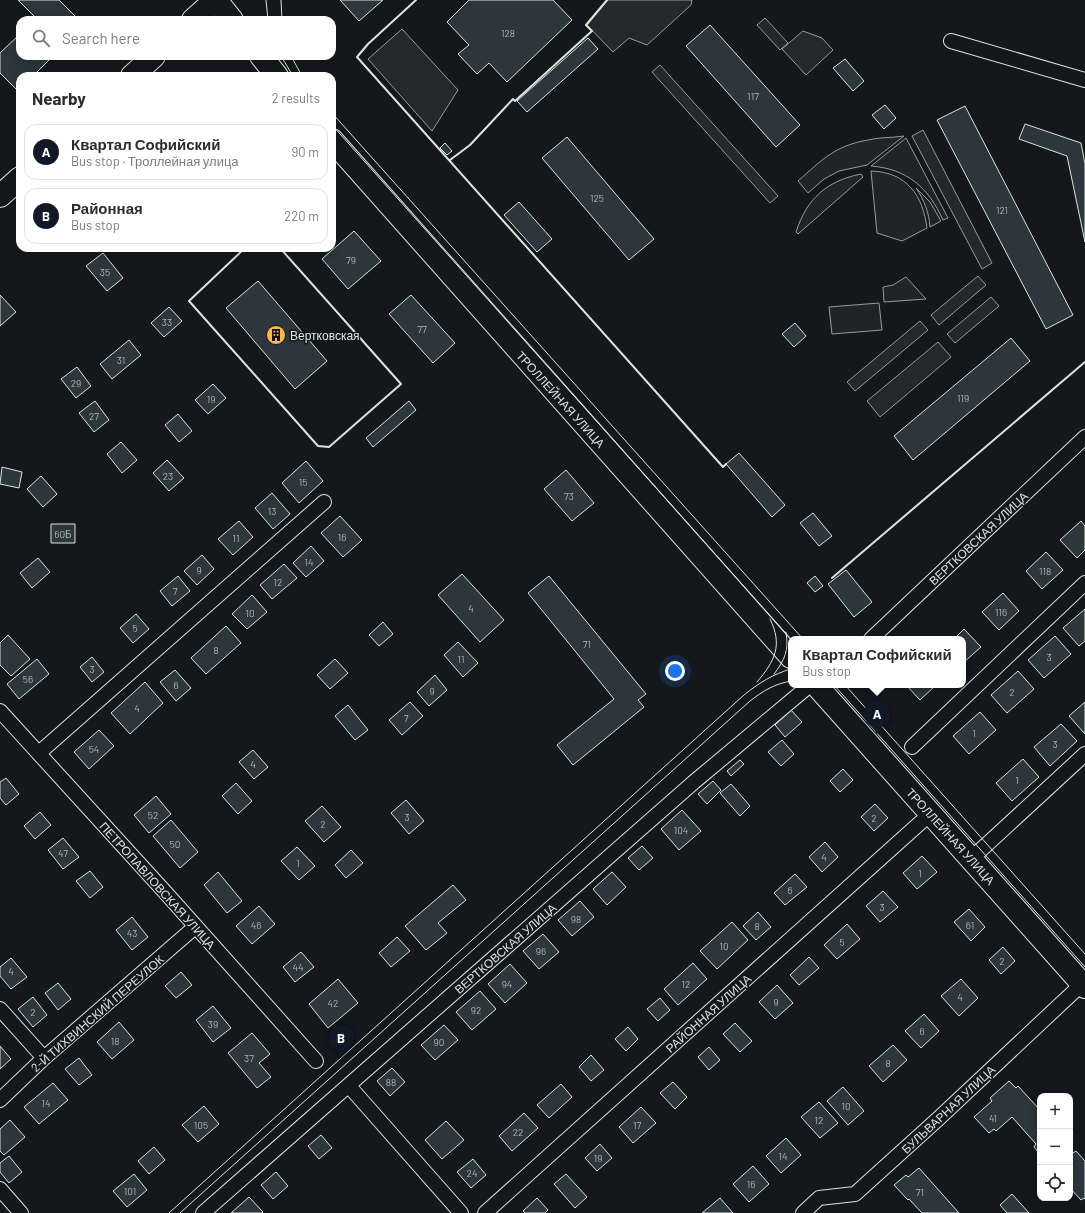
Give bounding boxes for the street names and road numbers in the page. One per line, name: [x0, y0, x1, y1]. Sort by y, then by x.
street label: ТРОЛЛЕЙНАЯ УЛИЦА: [513, 348, 608, 451]
street label: ВЕРТКОВСКАЯ УЛИЦА: [926, 489, 1031, 588]
street label: ТРОЛЛЕЙНАЯ УЛИЦА: [903, 785, 998, 888]
street label: ПЕТРОПАВЛОВСКАЯ УЛИЦА: [97, 819, 219, 952]
street label: ВЕРТКОВСКАЯ УЛИЦА: [451, 900, 559, 997]
street label: 2-Й ТИХВИНСКИЙ ПЕРЕУЛОК: [28, 952, 166, 1074]
street label: РАЙОННАЯ УЛИЦА: [662, 971, 754, 1056]
street label: БУЛЬВАРНАЯ УЛИЦА: [898, 1062, 998, 1157]

